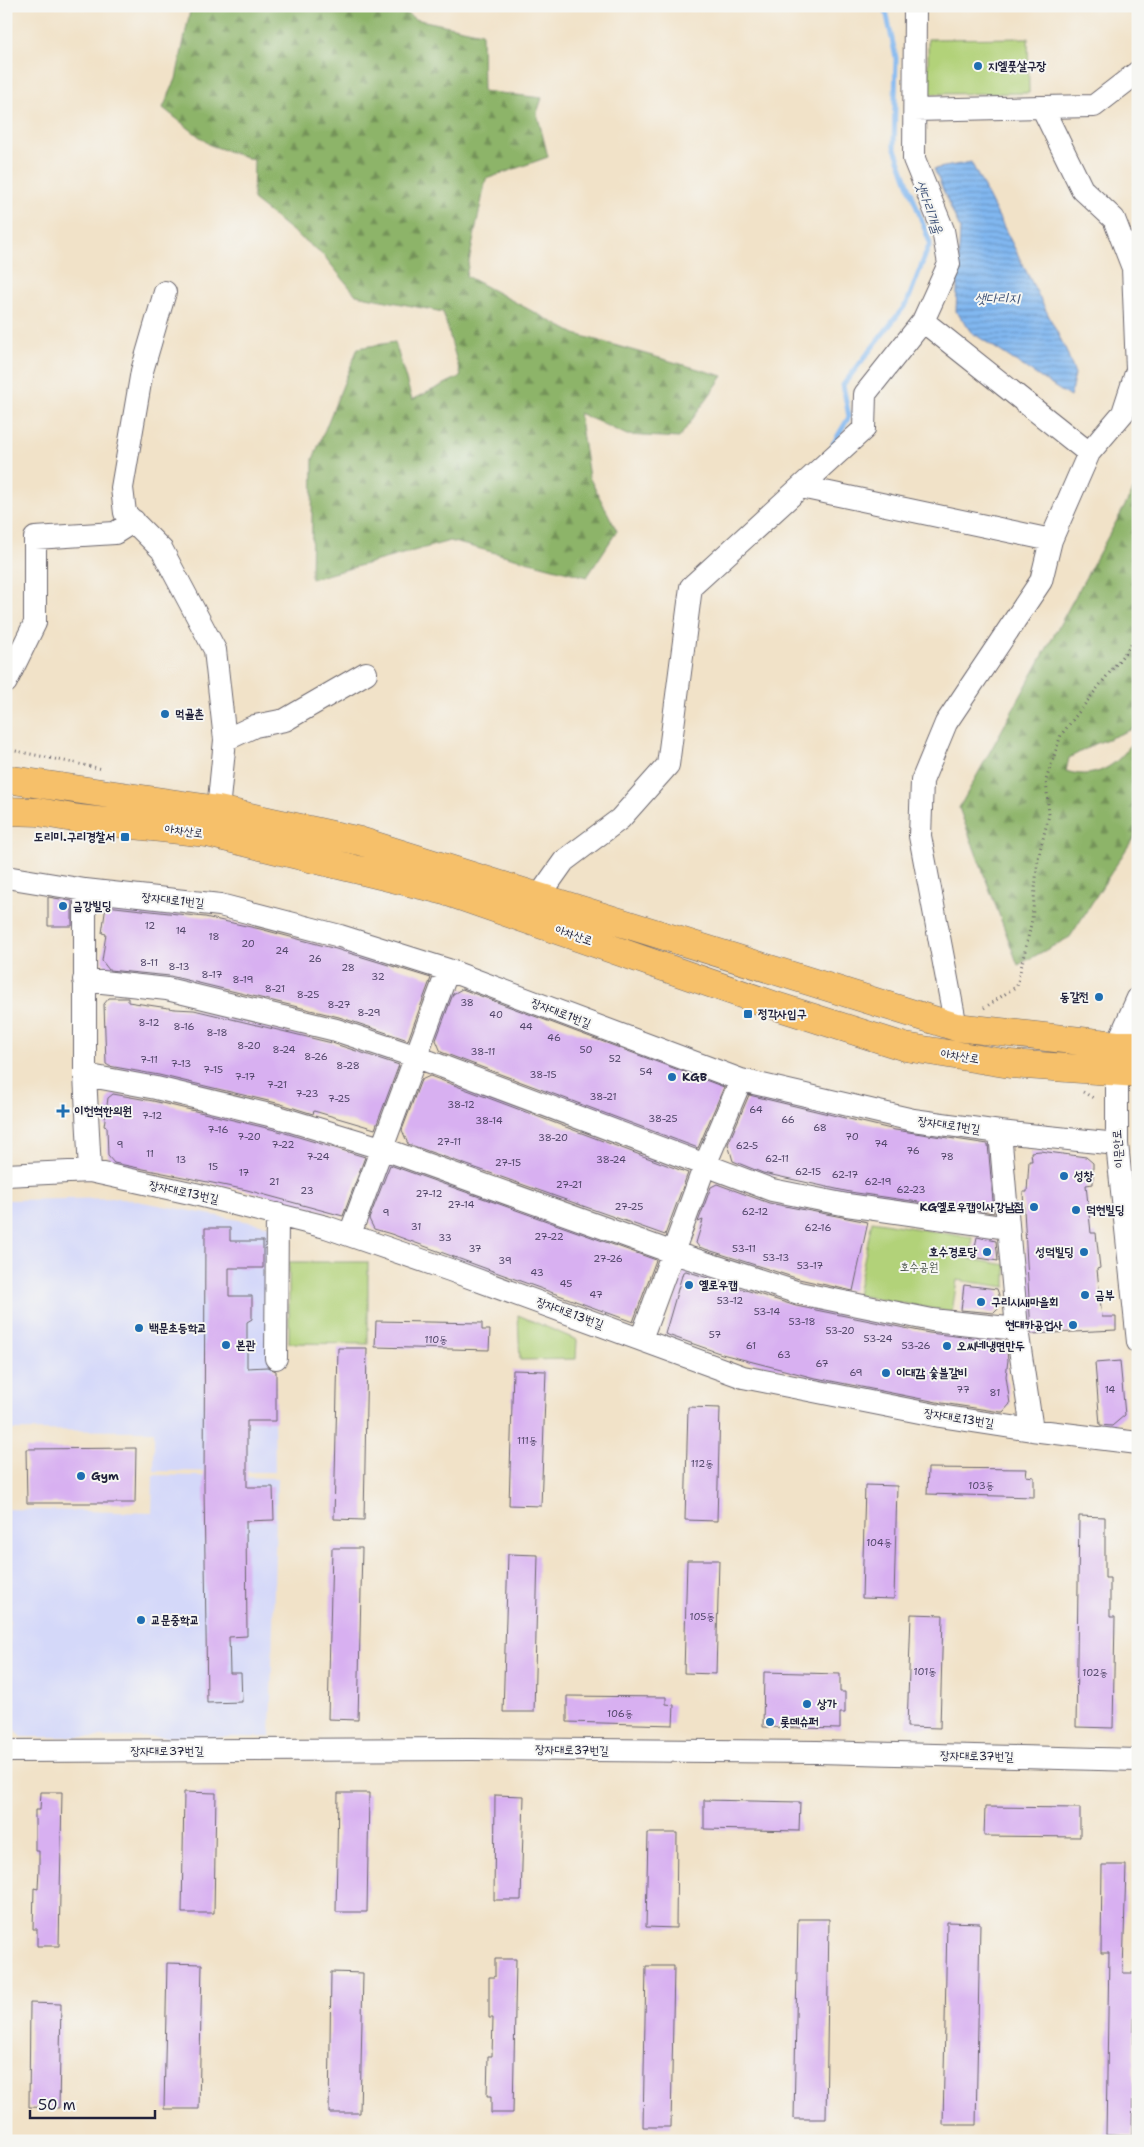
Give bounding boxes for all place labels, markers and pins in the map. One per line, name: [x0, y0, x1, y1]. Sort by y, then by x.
place label: 지엘풋살구장: [988, 58, 1046, 74]
marker: 지엘풋살구장: [972, 60, 984, 72]
place label: 먹골촌: [175, 706, 204, 722]
marker: 먹골촌: [159, 708, 171, 720]
place label: 도리미.구리경찰서: [34, 829, 115, 845]
marker: 도리미.구리경찰서: [119, 831, 131, 843]
place label: 금강빌딩: [73, 898, 112, 914]
marker: 금강빌딩: [57, 900, 69, 912]
place label: 동갈전: [1060, 989, 1089, 1005]
marker: 동갈전: [1093, 991, 1105, 1003]
place label: 정각사입구: [758, 1006, 807, 1022]
marker: 정각사입구: [742, 1008, 754, 1020]
place label: KGB: [682, 1069, 708, 1085]
marker: KGB: [666, 1071, 678, 1083]
place label: 이헌혁한의원: [74, 1103, 132, 1119]
marker: 이헌혁한의원: [56, 1104, 70, 1118]
place label: 성창: [1073, 1168, 1094, 1184]
marker: 성창: [1058, 1170, 1070, 1182]
place label: KG옐로우캡이사강남점: [919, 1199, 1024, 1215]
marker: KG옐로우캡이사강남점: [1028, 1201, 1040, 1213]
place label: 덕현빌딩: [1086, 1202, 1125, 1218]
marker: 덕현빌딩: [1070, 1204, 1082, 1216]
place label: 호수경로당: [929, 1244, 977, 1260]
place label: 성덕빌딩: [1034, 1244, 1074, 1260]
marker: 호수경로당: [981, 1246, 993, 1258]
marker: 성덕빌딩: [1078, 1246, 1090, 1258]
place label: 옐로우캡: [699, 1277, 738, 1293]
marker: 옐로우캡: [683, 1279, 695, 1291]
place label: 금부: [1095, 1287, 1115, 1303]
marker: 금부: [1079, 1289, 1091, 1301]
place label: 구리시새마을회: [991, 1294, 1059, 1310]
marker: 구리시새마을회: [975, 1296, 987, 1308]
place label: 현대카공업사: [1005, 1317, 1063, 1333]
marker: 현대카공업사: [1067, 1319, 1079, 1331]
place label: 백문초등학교: [149, 1320, 207, 1336]
marker: 백문초등학교: [133, 1322, 145, 1334]
place label: 본관: [236, 1337, 256, 1353]
place label: 오씨네냉면만두: [957, 1338, 1025, 1354]
marker: 본관: [220, 1339, 232, 1351]
marker: 오씨네냉면만두: [941, 1340, 953, 1352]
place label: 이대감 숯불갈비: [896, 1365, 968, 1381]
marker: 이대감 숯불갈비: [880, 1367, 892, 1379]
place label: Gym: [91, 1468, 119, 1484]
marker: Gym: [75, 1470, 87, 1482]
place label: 교문중학교: [151, 1612, 199, 1628]
marker: 교문중학교: [135, 1614, 147, 1626]
place label: 상가: [816, 1696, 837, 1712]
marker: 상가: [801, 1698, 813, 1710]
place label: 롯데슈퍼: [780, 1714, 819, 1730]
marker: 롯데슈퍼: [764, 1716, 776, 1728]

